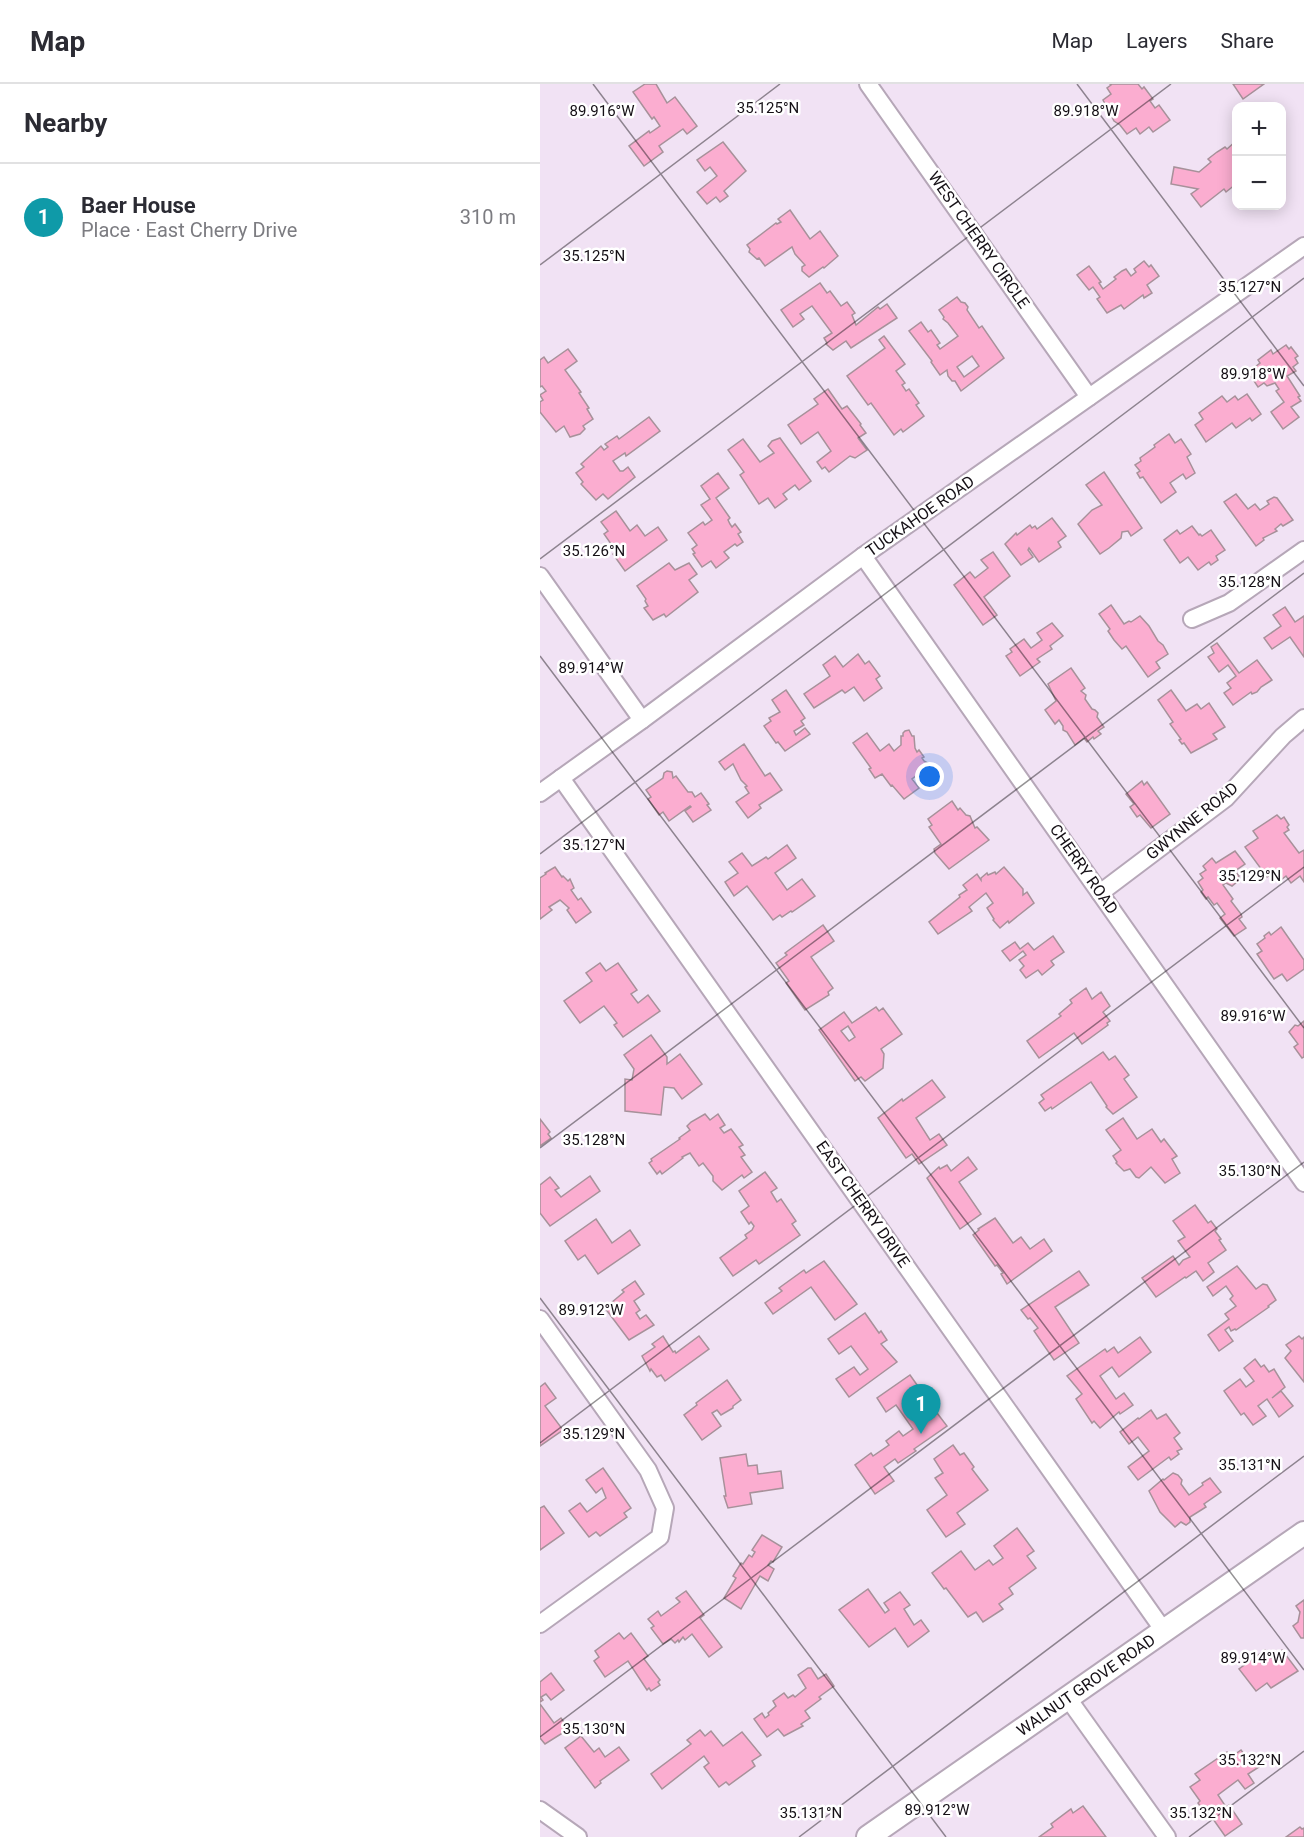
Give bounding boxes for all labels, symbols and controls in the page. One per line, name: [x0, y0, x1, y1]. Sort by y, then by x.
text: Map: [30, 25, 85, 58]
text: Map: [1051, 29, 1093, 53]
text: Layers: [1126, 29, 1187, 53]
text: Share: [1220, 29, 1274, 53]
text: 35.125°N: [737, 99, 799, 117]
text: 89.916°W: [569, 102, 635, 120]
text: 89.918°W: [1053, 102, 1119, 120]
map controls: [1232, 102, 1286, 210]
button: +: [1232, 102, 1286, 156]
text: Nearby: [24, 108, 107, 138]
button: −: [1232, 156, 1286, 210]
street label: WEST CHERRY CIRCLE: [925, 168, 1033, 312]
text: Baer House: [81, 193, 196, 218]
text: 1: [38, 205, 49, 229]
text: 310 m: [460, 205, 516, 229]
text: Place · East Cherry Drive: [81, 218, 297, 242]
text: 35.125°N: [563, 247, 625, 265]
text: 35.127°N: [1219, 278, 1281, 296]
text: 89.918°W: [1220, 365, 1286, 383]
street label: TUCKAHOE ROAD: [862, 472, 978, 560]
text: 35.126°N: [563, 542, 625, 560]
text: 35.128°N: [1219, 573, 1281, 591]
text: 89.914°W: [558, 659, 624, 677]
your location: [915, 762, 944, 791]
street label: GWYNNE ROAD: [1142, 778, 1242, 864]
street label: CHERRY ROAD: [1046, 820, 1122, 918]
text: 35.127°N: [563, 836, 625, 854]
text: 35.129°N: [1219, 867, 1281, 885]
text: 89.916°W: [1220, 1007, 1286, 1025]
text: 35.128°N: [563, 1131, 625, 1149]
street label: EAST CHERRY DRIVE: [812, 1137, 914, 1271]
text: 35.130°N: [1219, 1162, 1281, 1180]
text: 89.912°W: [558, 1301, 624, 1319]
pin: 1: [902, 1384, 940, 1434]
text: 35.129°N: [563, 1425, 625, 1443]
text: 35.131°N: [1219, 1456, 1281, 1474]
street label: WALNUT GROVE ROAD: [1013, 1630, 1159, 1740]
text: 89.914°W: [1220, 1649, 1286, 1667]
text: 35.130°N: [563, 1720, 625, 1738]
text: 35.132°N: [1219, 1751, 1281, 1769]
text: 89.912°W: [904, 1801, 970, 1819]
text: 35.131°N: [780, 1804, 842, 1822]
text: 35.132°N: [1170, 1804, 1232, 1822]

